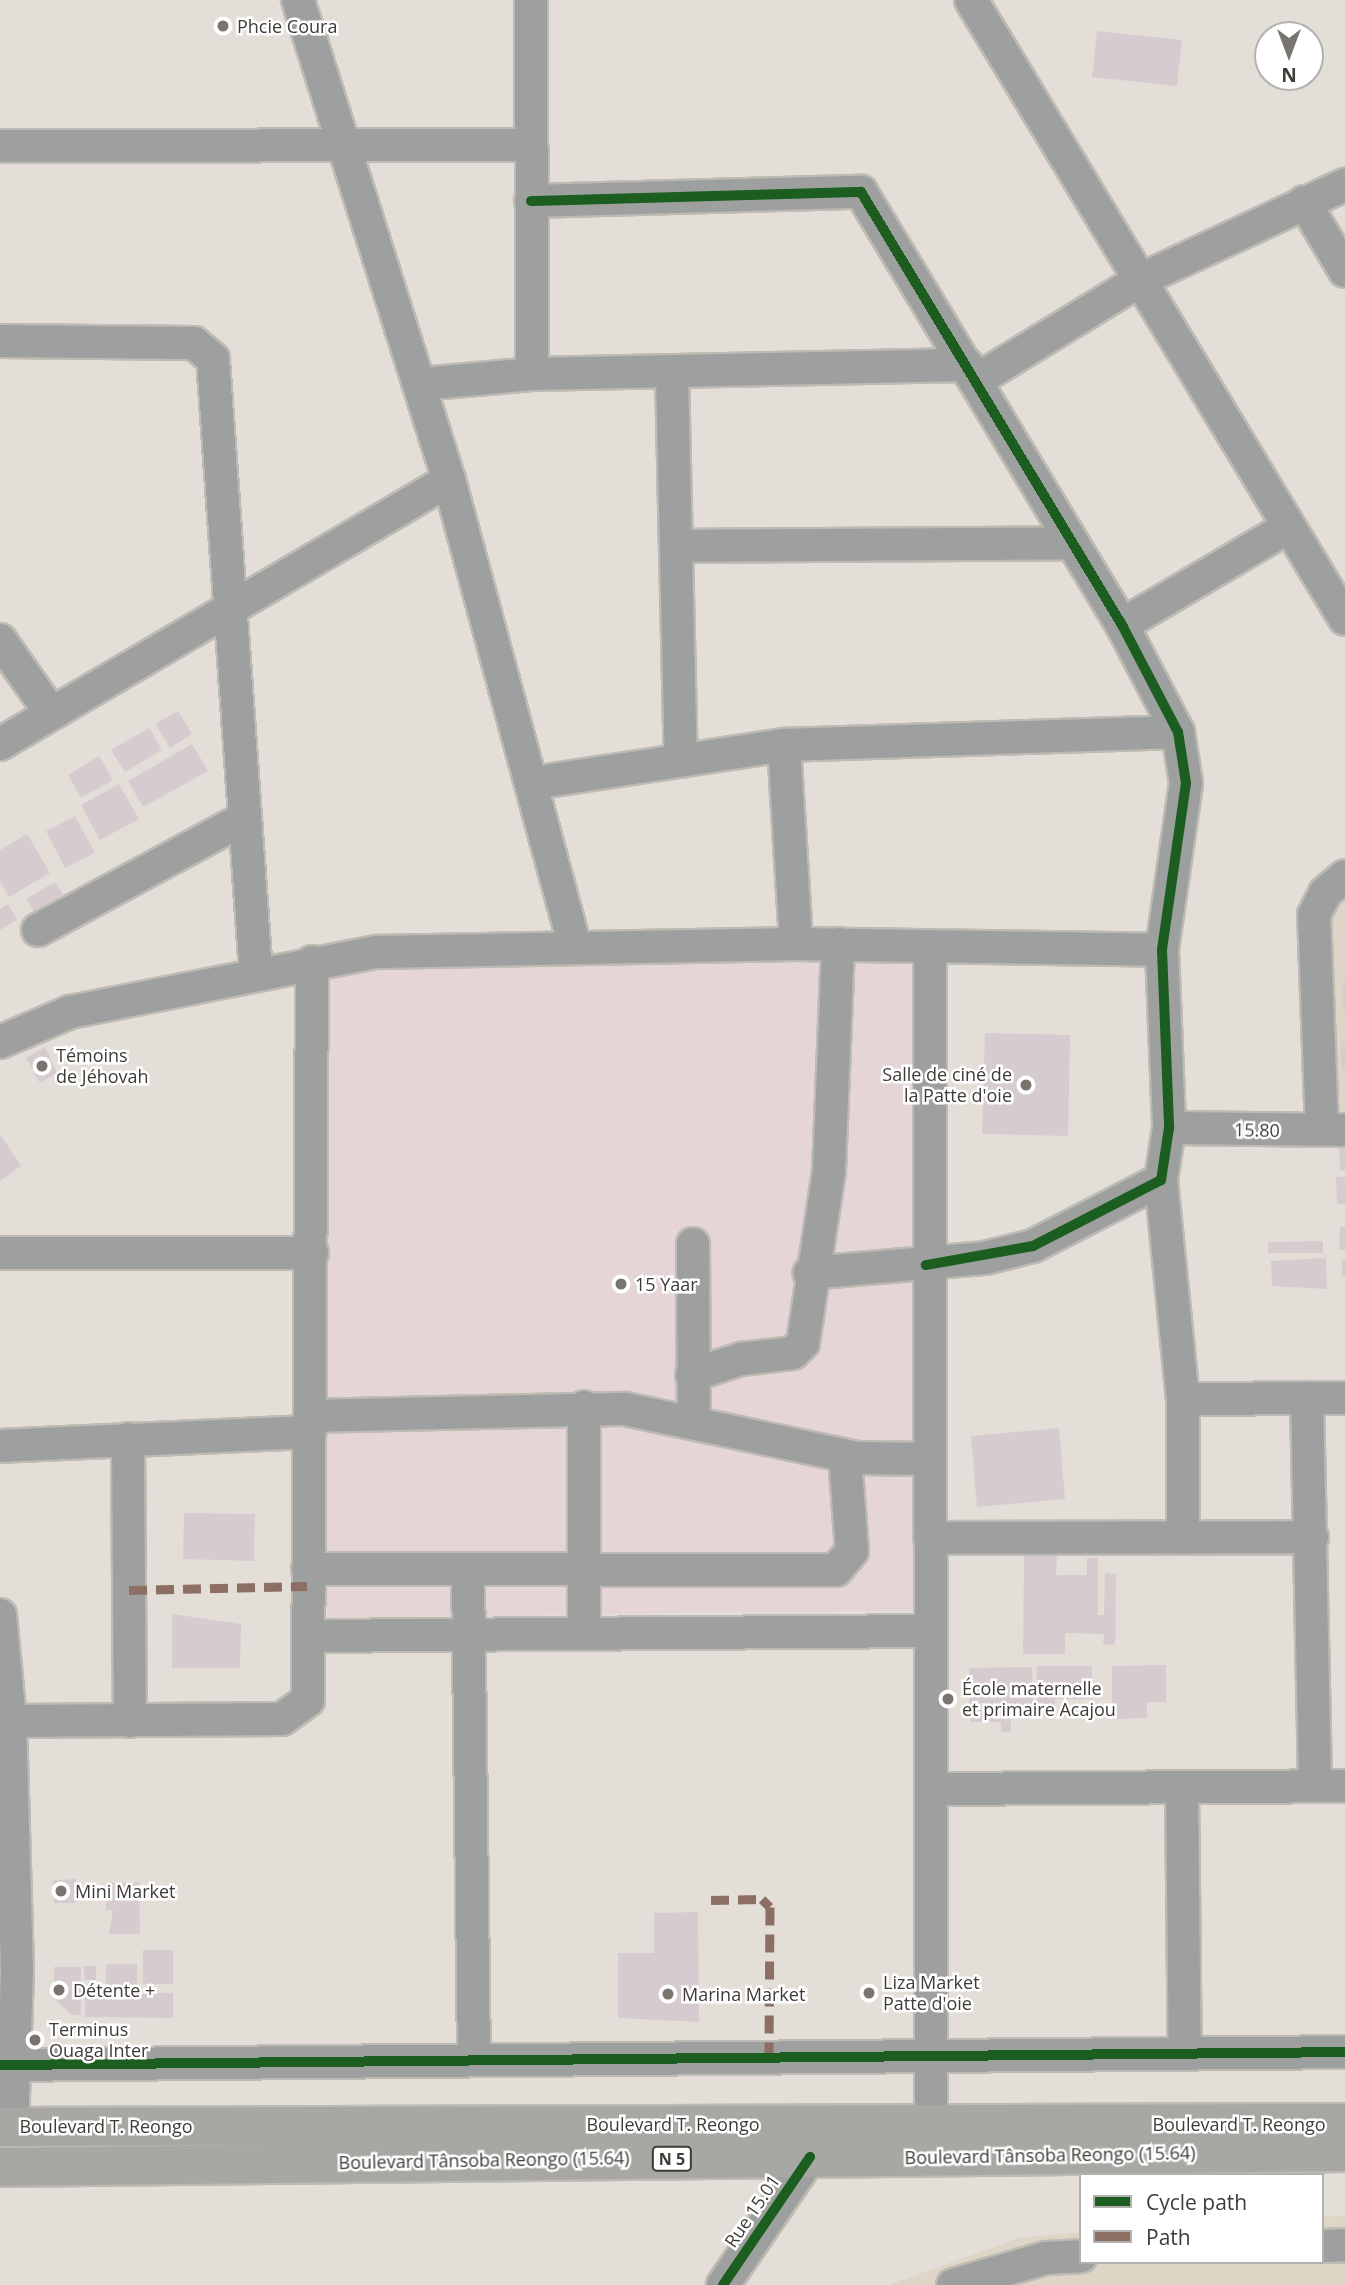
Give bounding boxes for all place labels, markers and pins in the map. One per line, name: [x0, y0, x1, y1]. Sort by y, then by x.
place label: Phcie Coura: [237, 15, 337, 37]
marker: Phcie Coura: [215, 18, 231, 34]
place label: Témoins de Jéhovah: [56, 1045, 149, 1088]
marker: Témoins de Jéhovah: [34, 1058, 50, 1074]
place label: Salle de ciné de la Patte d'oie: [882, 1064, 1012, 1106]
marker: Salle de ciné de la Patte d'oie: [1018, 1077, 1034, 1093]
place label: 15 Yaar: [635, 1273, 698, 1295]
marker: 15 Yaar: [613, 1276, 629, 1292]
place label: École maternelle et primaire Acajou: [962, 1678, 1116, 1720]
marker: École maternelle et primaire Acajou: [940, 1691, 956, 1707]
place label: Mini Market: [75, 1880, 176, 1902]
marker: Mini Market: [53, 1883, 69, 1899]
place label: Liza Market Patte d'oie: [883, 1972, 980, 2014]
place label: Détente +: [73, 1979, 155, 2001]
marker: Détente +: [51, 1982, 67, 1998]
place label: Marina Market: [682, 1983, 805, 2005]
marker: Liza Market Patte d'oie: [861, 1985, 877, 2001]
marker: Marina Market: [660, 1986, 676, 2002]
place label: Terminus Ouaga Inter: [49, 2019, 148, 2062]
marker: Terminus Ouaga Inter: [27, 2032, 43, 2048]

